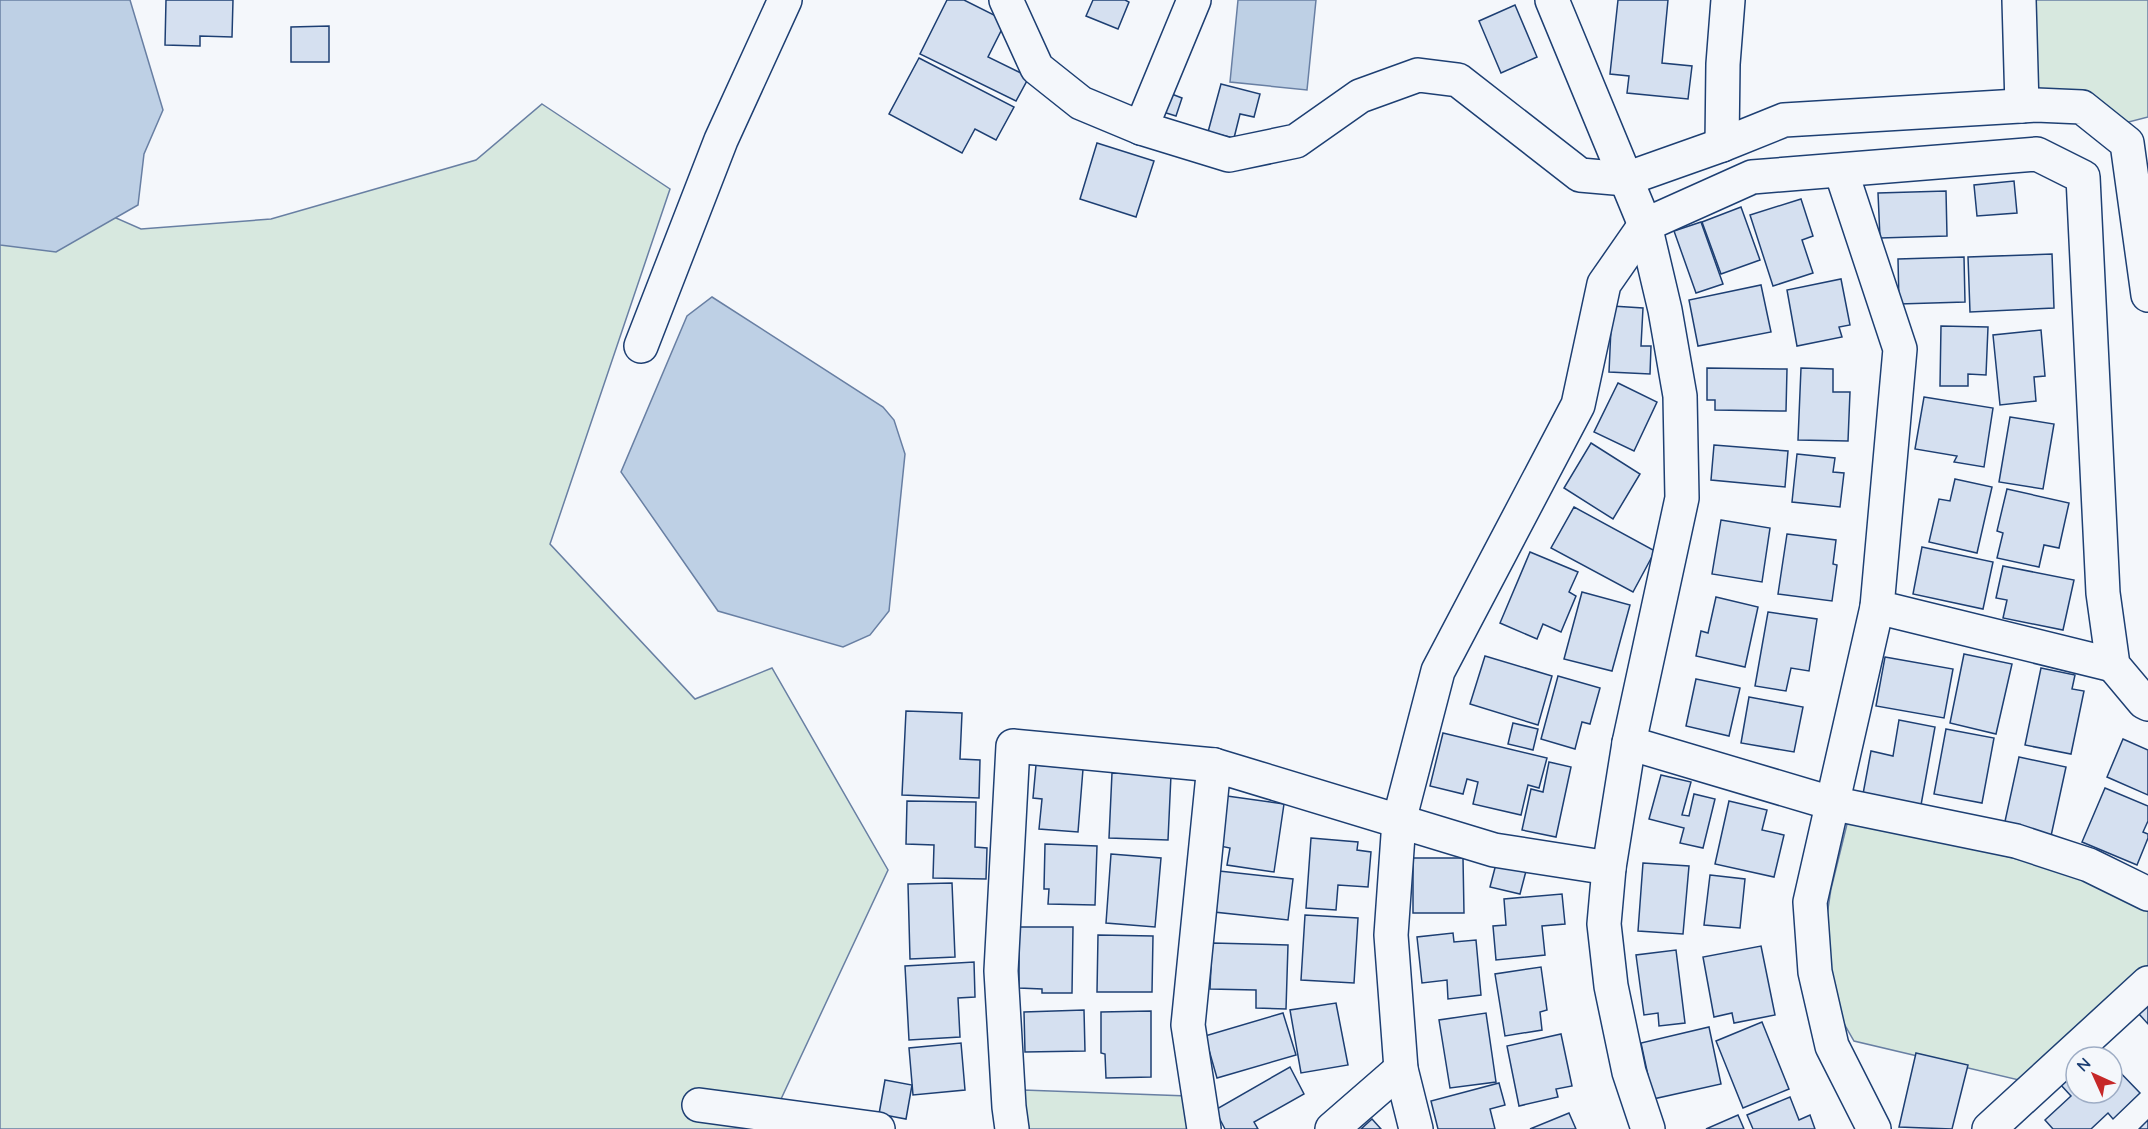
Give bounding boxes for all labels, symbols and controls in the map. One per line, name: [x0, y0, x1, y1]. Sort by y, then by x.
north arrow: [2064, 1045, 2124, 1105]
text: N: [2072, 1053, 2095, 1076]

